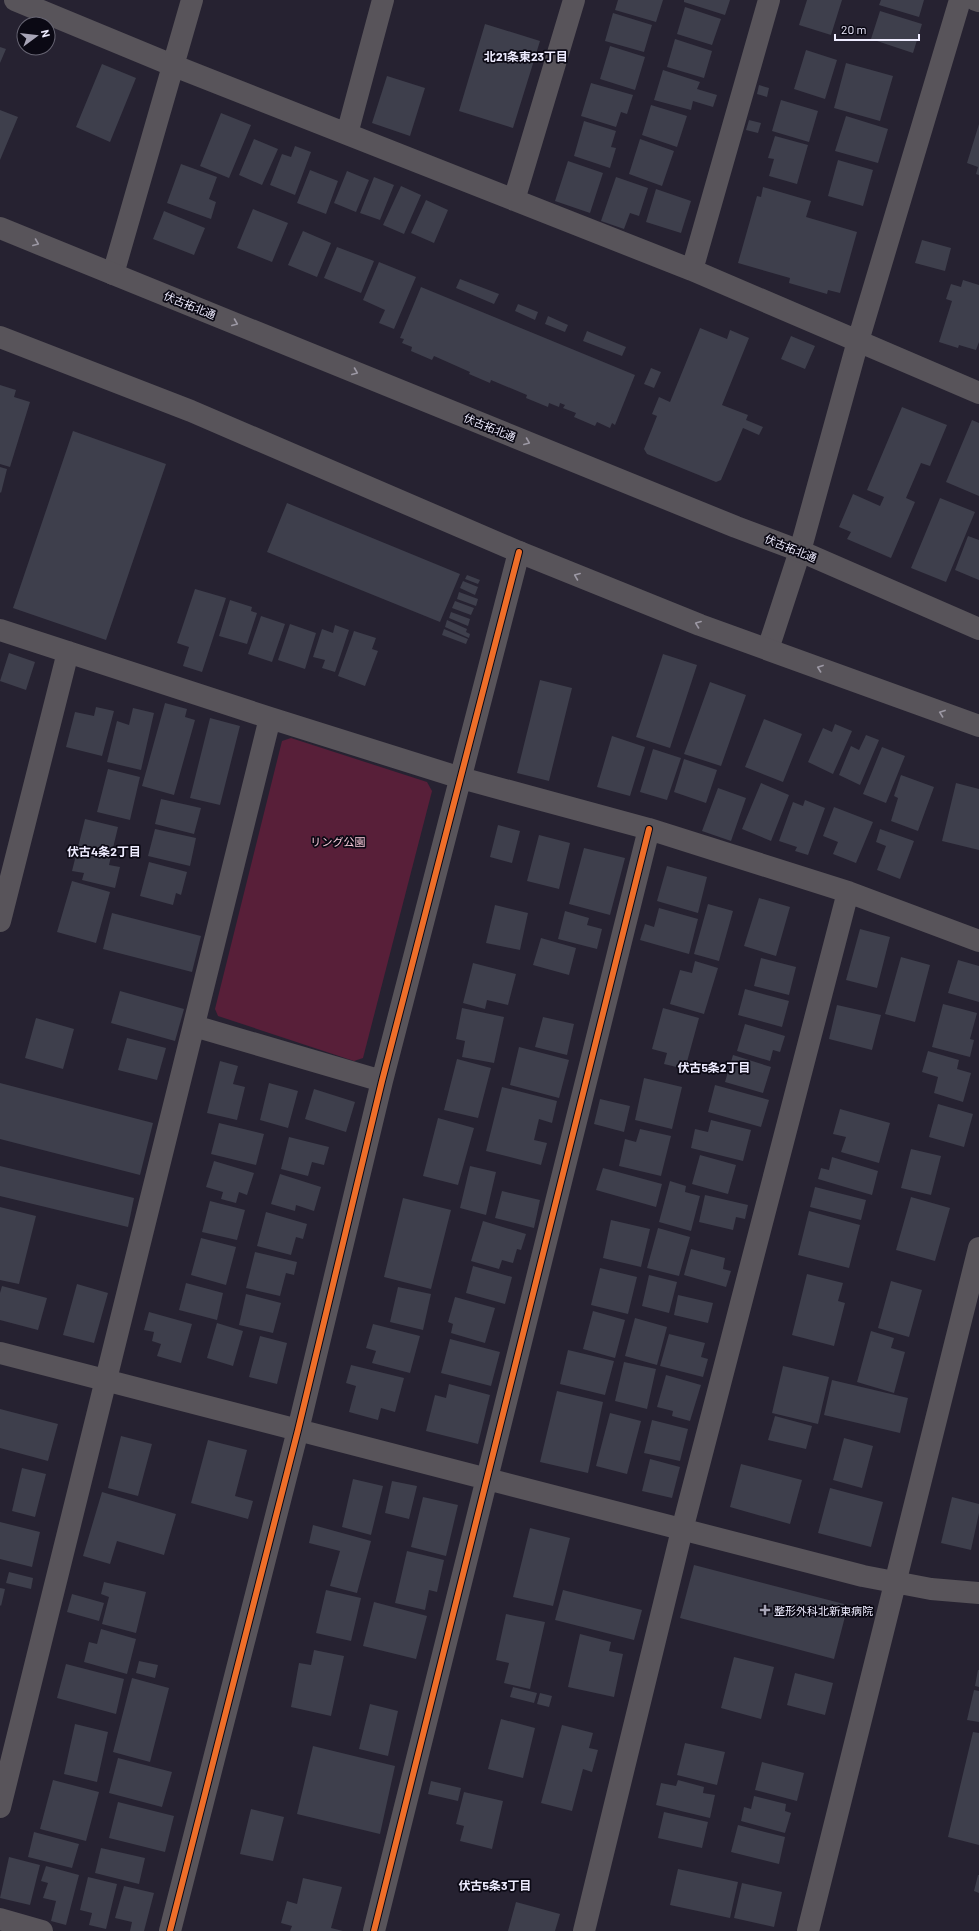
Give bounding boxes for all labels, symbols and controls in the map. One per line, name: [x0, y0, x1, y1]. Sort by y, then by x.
north arrow: [16, 16, 56, 56]
scale bar: [835, 16, 919, 42]
text: 20 m: [841, 22, 867, 36]
text: N: [39, 28, 53, 39]
district label: 北21条東23丁目: [484, 49, 568, 63]
one-way arrow: [32, 238, 40, 246]
street label: 伏古拓北通: [162, 289, 218, 321]
one-way arrow: [230, 318, 238, 326]
one-way arrow: [351, 367, 359, 375]
street label: 伏古拓北通: [462, 411, 518, 443]
one-way arrow: [523, 437, 531, 445]
street label: 伏古拓北通: [763, 532, 819, 564]
one-way arrow: [574, 572, 581, 580]
one-way arrow: [694, 620, 701, 628]
one-way arrow: [817, 665, 824, 673]
one-way arrow: [939, 709, 946, 717]
park label: リング公園: [311, 835, 366, 848]
district label: 伏古4条2丁目: [67, 844, 141, 858]
district label: 伏古5条2丁目: [677, 1060, 751, 1074]
marker: 整形外科北新東病院: [759, 1604, 771, 1616]
place label: 整形外科北新東病院: [774, 1604, 873, 1617]
district label: 伏古5条3丁目: [459, 1878, 531, 1892]

